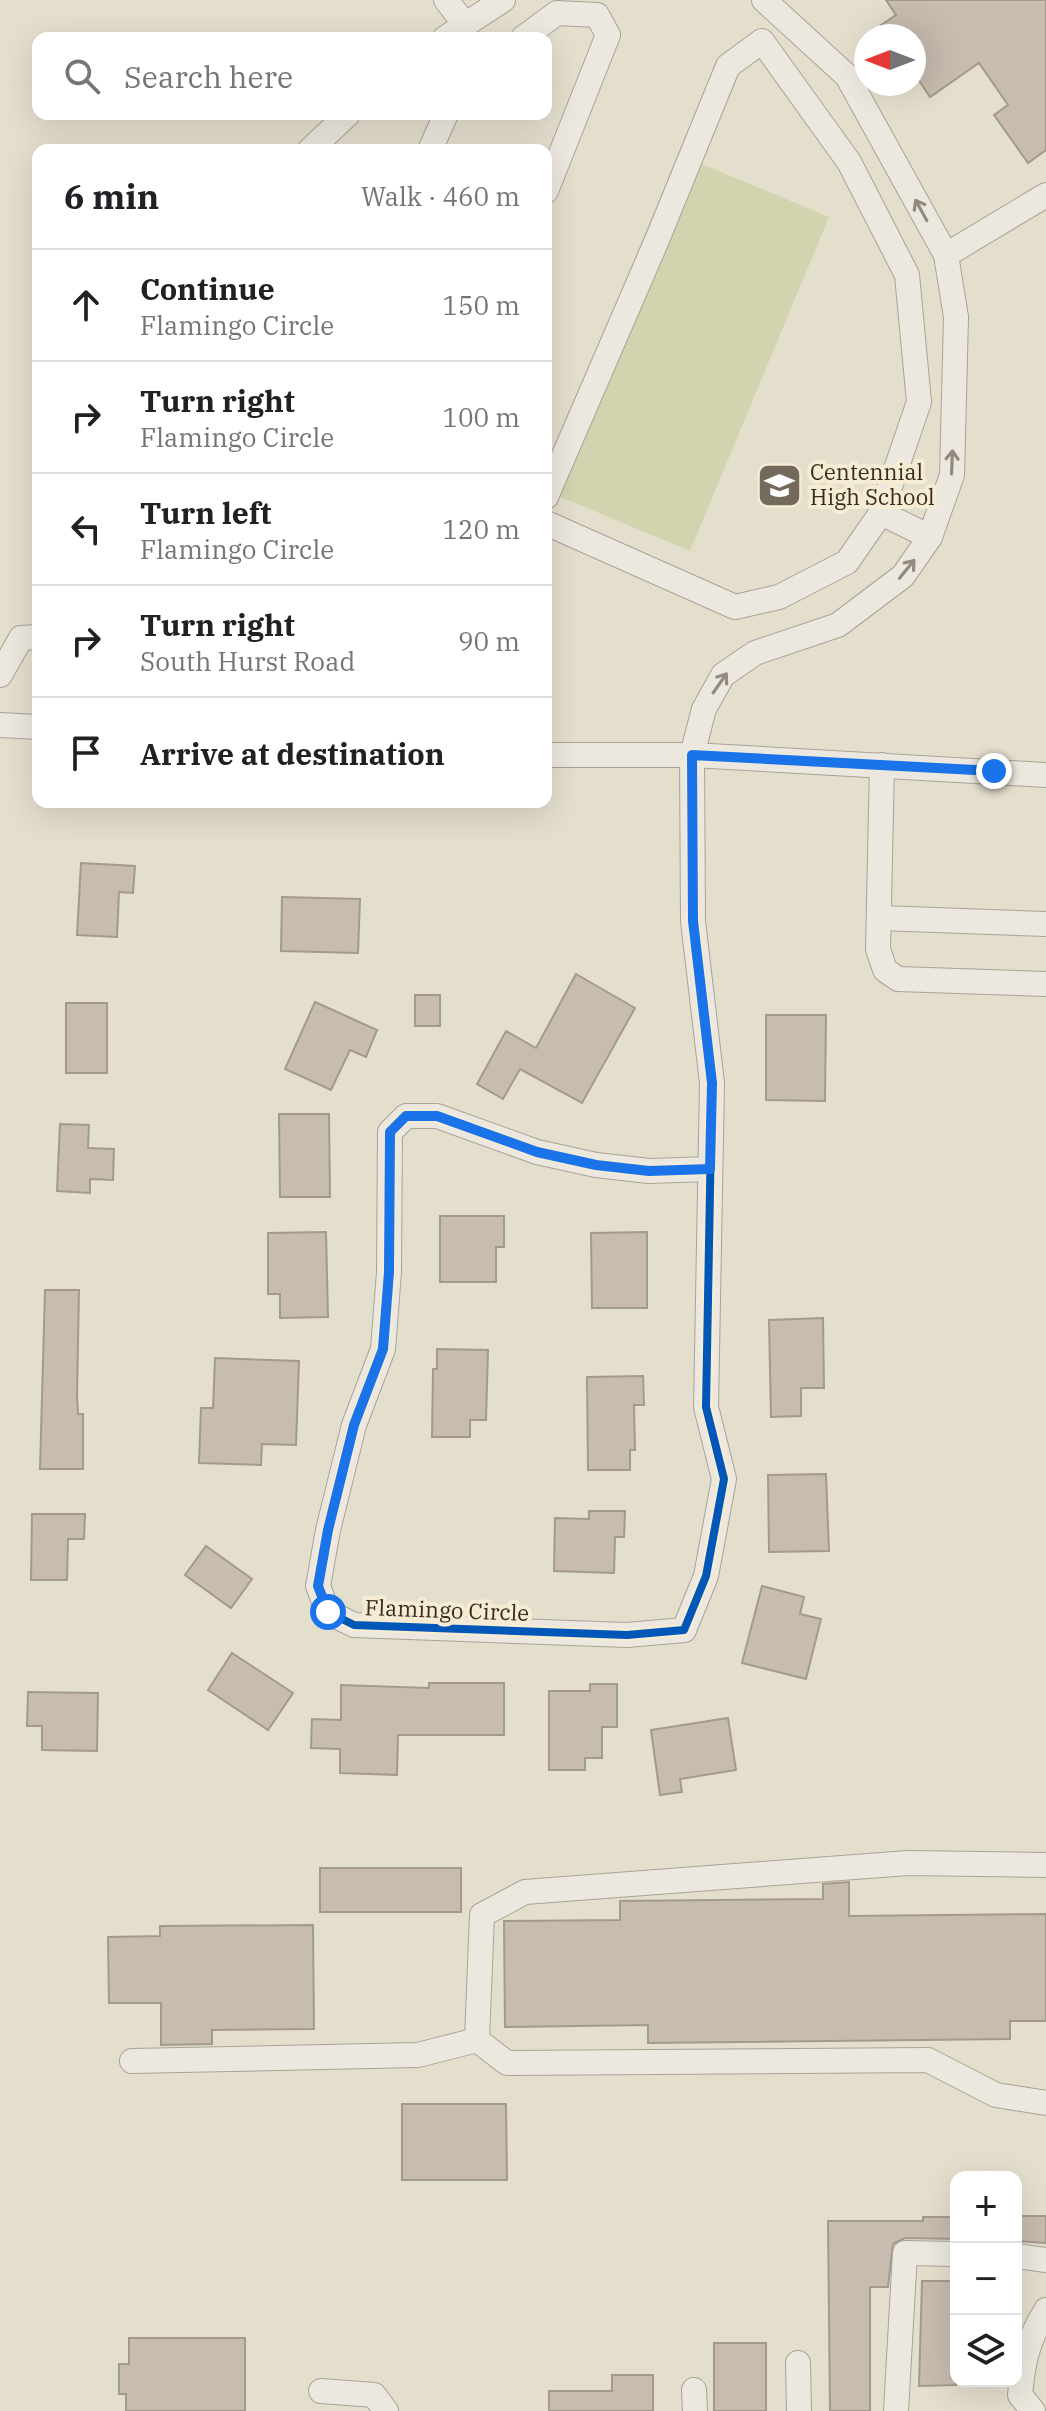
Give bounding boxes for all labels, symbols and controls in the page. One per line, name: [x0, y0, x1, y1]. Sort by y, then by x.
north arrow: [854, 24, 926, 96]
search box: [32, 32, 552, 120]
icon: search: [60, 54, 104, 98]
text: Search here: [124, 57, 293, 96]
text: 6 min: [64, 174, 159, 218]
text: Walk · 460 m: [361, 179, 520, 213]
one-way arrow: [913, 199, 929, 222]
text: Continue: [140, 269, 275, 308]
icon: ahead: [64, 283, 108, 327]
text: 150 m: [442, 288, 520, 322]
text: Flamingo Circle: [140, 308, 334, 342]
text: Turn right: [140, 381, 295, 420]
icon: right: [64, 395, 108, 439]
text: 100 m: [442, 400, 520, 434]
text: Flamingo Circle: [140, 420, 334, 454]
one-way arrow: [945, 450, 960, 476]
place label: Centennial High School: [810, 457, 935, 511]
school or university icon: Centennial High School: [755, 461, 803, 509]
text: Turn left: [140, 493, 272, 532]
icon: left: [64, 507, 108, 551]
text: 120 m: [442, 512, 520, 546]
text: Flamingo Circle: [140, 532, 334, 566]
one-way arrow: [898, 559, 915, 580]
text: Turn right: [140, 605, 295, 644]
icon: right: [64, 619, 108, 663]
text: 90 m: [458, 624, 520, 658]
text: South Hurst Road: [140, 644, 355, 678]
one-way arrow: [711, 673, 728, 695]
icon: arrive: [64, 731, 108, 775]
text: Arrive at destination: [140, 734, 445, 773]
route end: [976, 753, 1012, 789]
street label: Flamingo Circle: [364, 1592, 530, 1627]
route start: [310, 1594, 346, 1630]
map controls: [950, 2171, 1022, 2387]
button: +: [950, 2171, 1022, 2243]
button: −: [950, 2243, 1022, 2315]
button: layers: [950, 2315, 1022, 2387]

